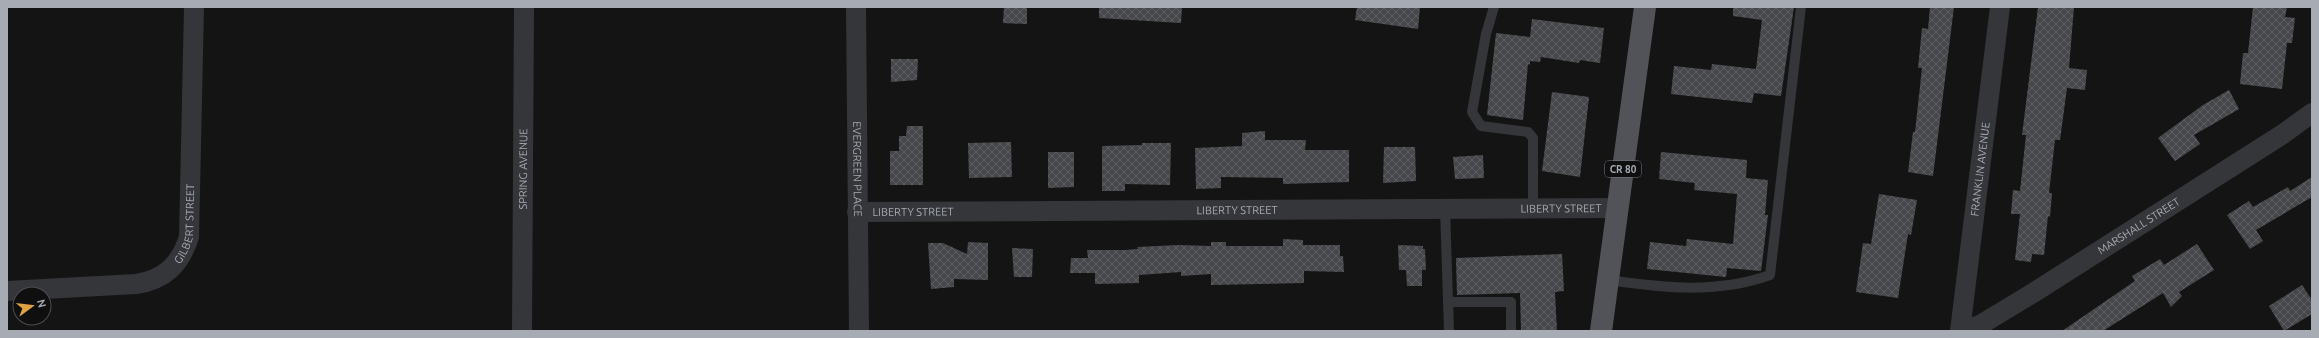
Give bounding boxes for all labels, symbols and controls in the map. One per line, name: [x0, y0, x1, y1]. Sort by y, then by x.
street label: EVERGREEN PLACE: [851, 121, 864, 217]
street label: FRANKLIN AVENUE: [1968, 121, 1992, 217]
street label: SPRING AVENUE: [517, 128, 529, 210]
road number: CR 80: [1605, 161, 1641, 177]
street label: GILBERT STREET: [171, 184, 196, 266]
street label: MARSHALL STREET: [2095, 195, 2182, 256]
street label: LIBERTY STREET: [1520, 202, 1602, 215]
street label: LIBERTY STREET: [1196, 204, 1278, 216]
street label: LIBERTY STREET: [872, 205, 954, 218]
north arrow: [12, 286, 52, 326]
text: N: [35, 298, 49, 309]

